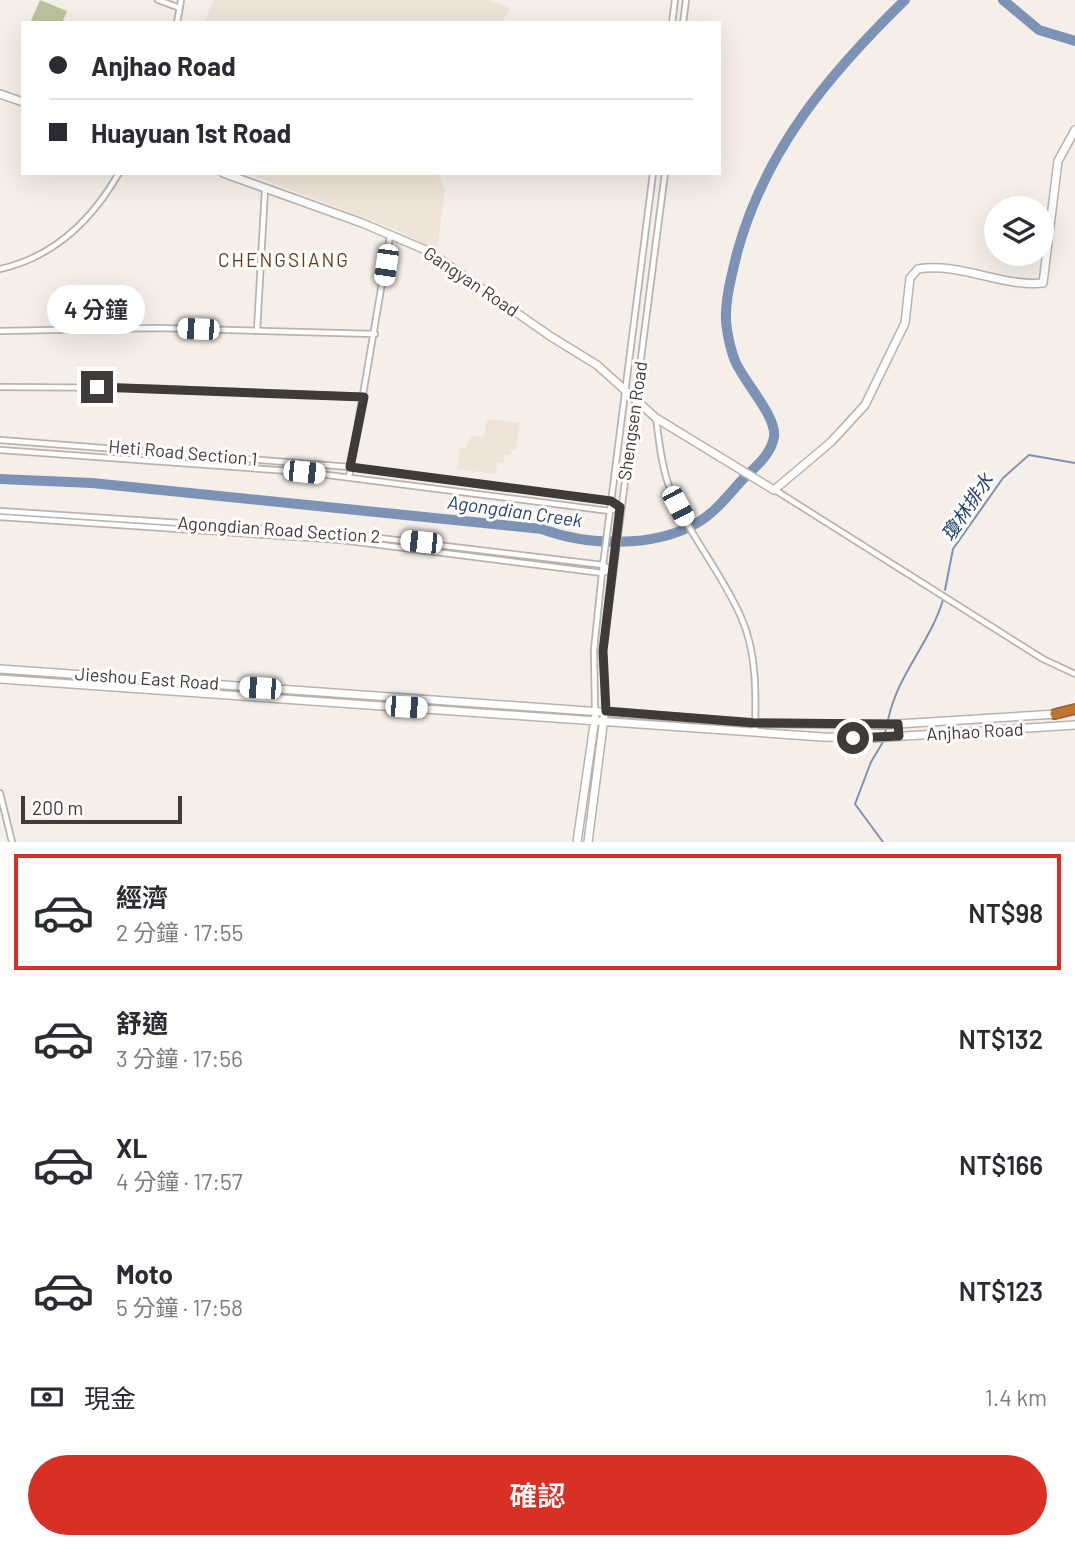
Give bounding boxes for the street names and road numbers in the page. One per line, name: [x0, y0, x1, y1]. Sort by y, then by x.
street label: Gangyan Road: [420, 241, 523, 321]
street label: Shengsen Road: [613, 360, 651, 482]
street label: Heti Road Section 1: [108, 435, 258, 469]
street label: Agongdian Road Section 2: [177, 511, 381, 547]
street label: Jieshou East Road: [74, 662, 220, 694]
street label: Anjhao Road: [926, 717, 1024, 745]

